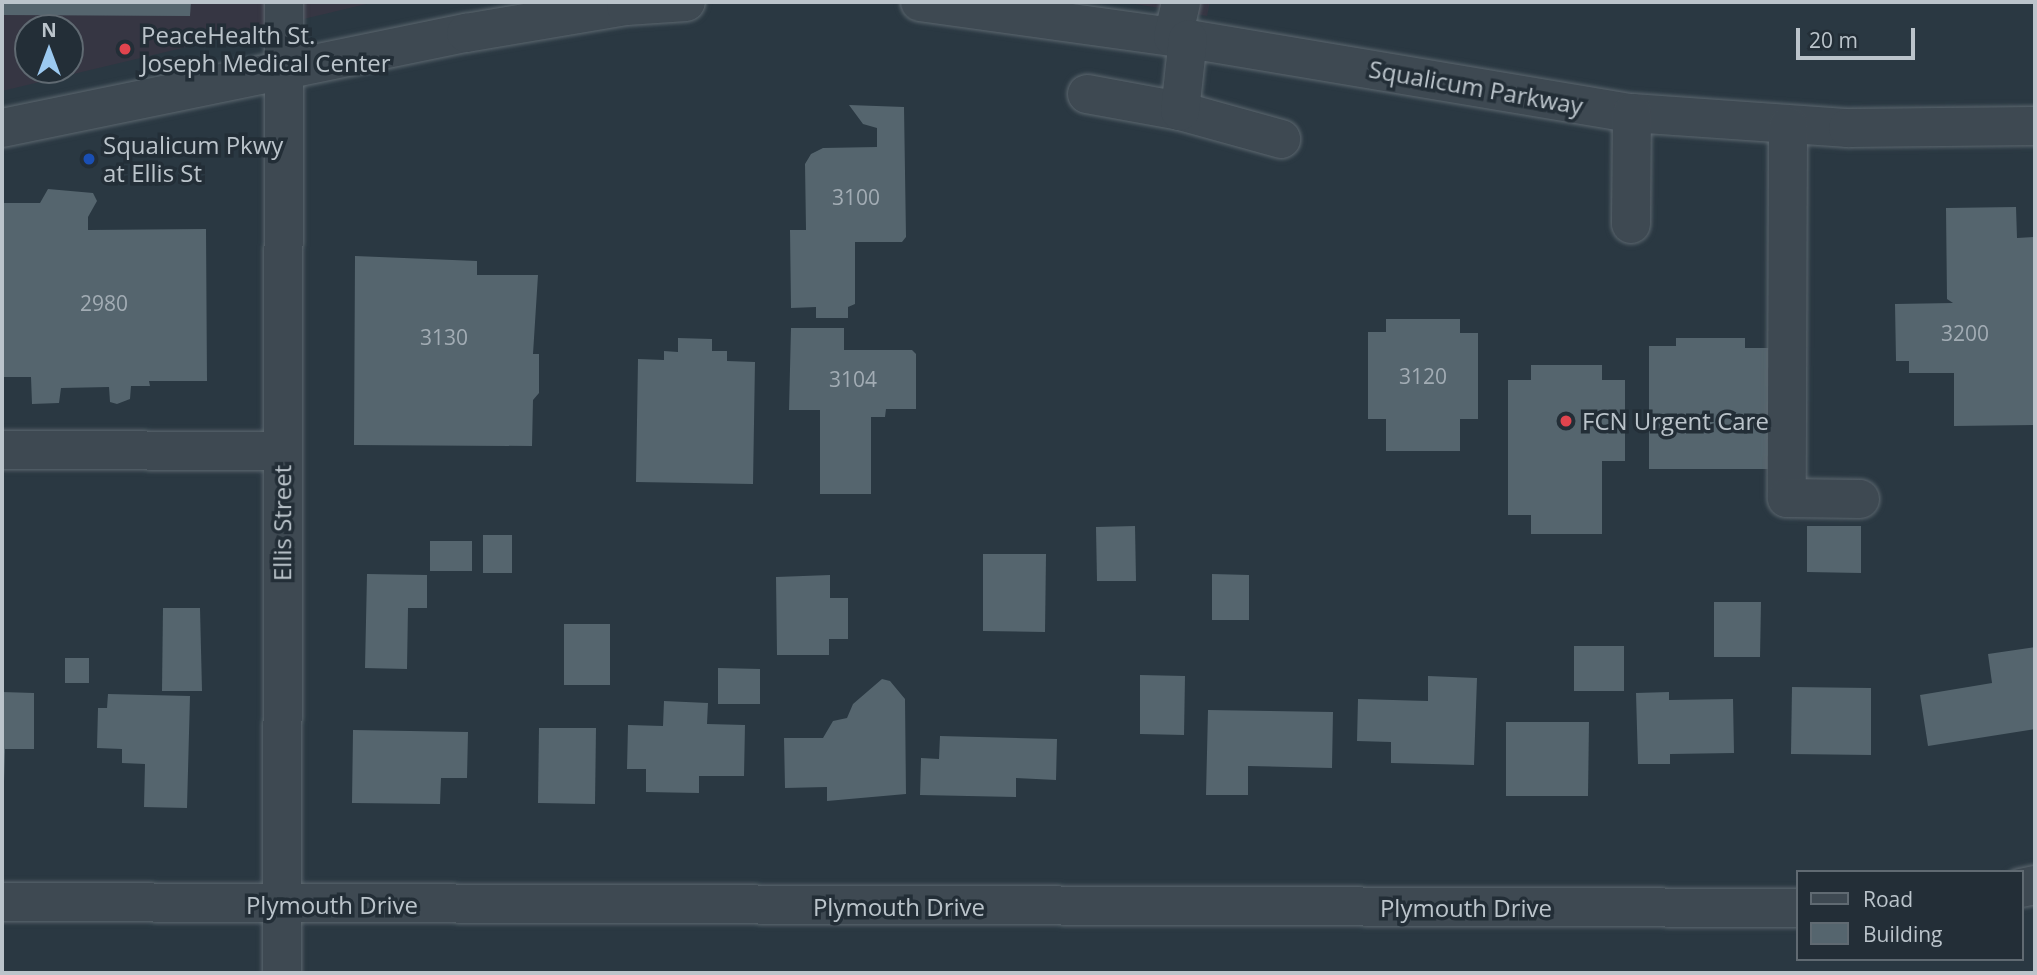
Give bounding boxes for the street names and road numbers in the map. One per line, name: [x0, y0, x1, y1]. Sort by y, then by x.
street label: Squalicum Parkway: [1367, 54, 1585, 120]
street label: Ellis Street: [268, 465, 296, 581]
street label: Plymouth Drive: [246, 891, 418, 919]
street label: Plymouth Drive: [813, 893, 985, 921]
street label: Plymouth Drive: [1380, 894, 1552, 922]

